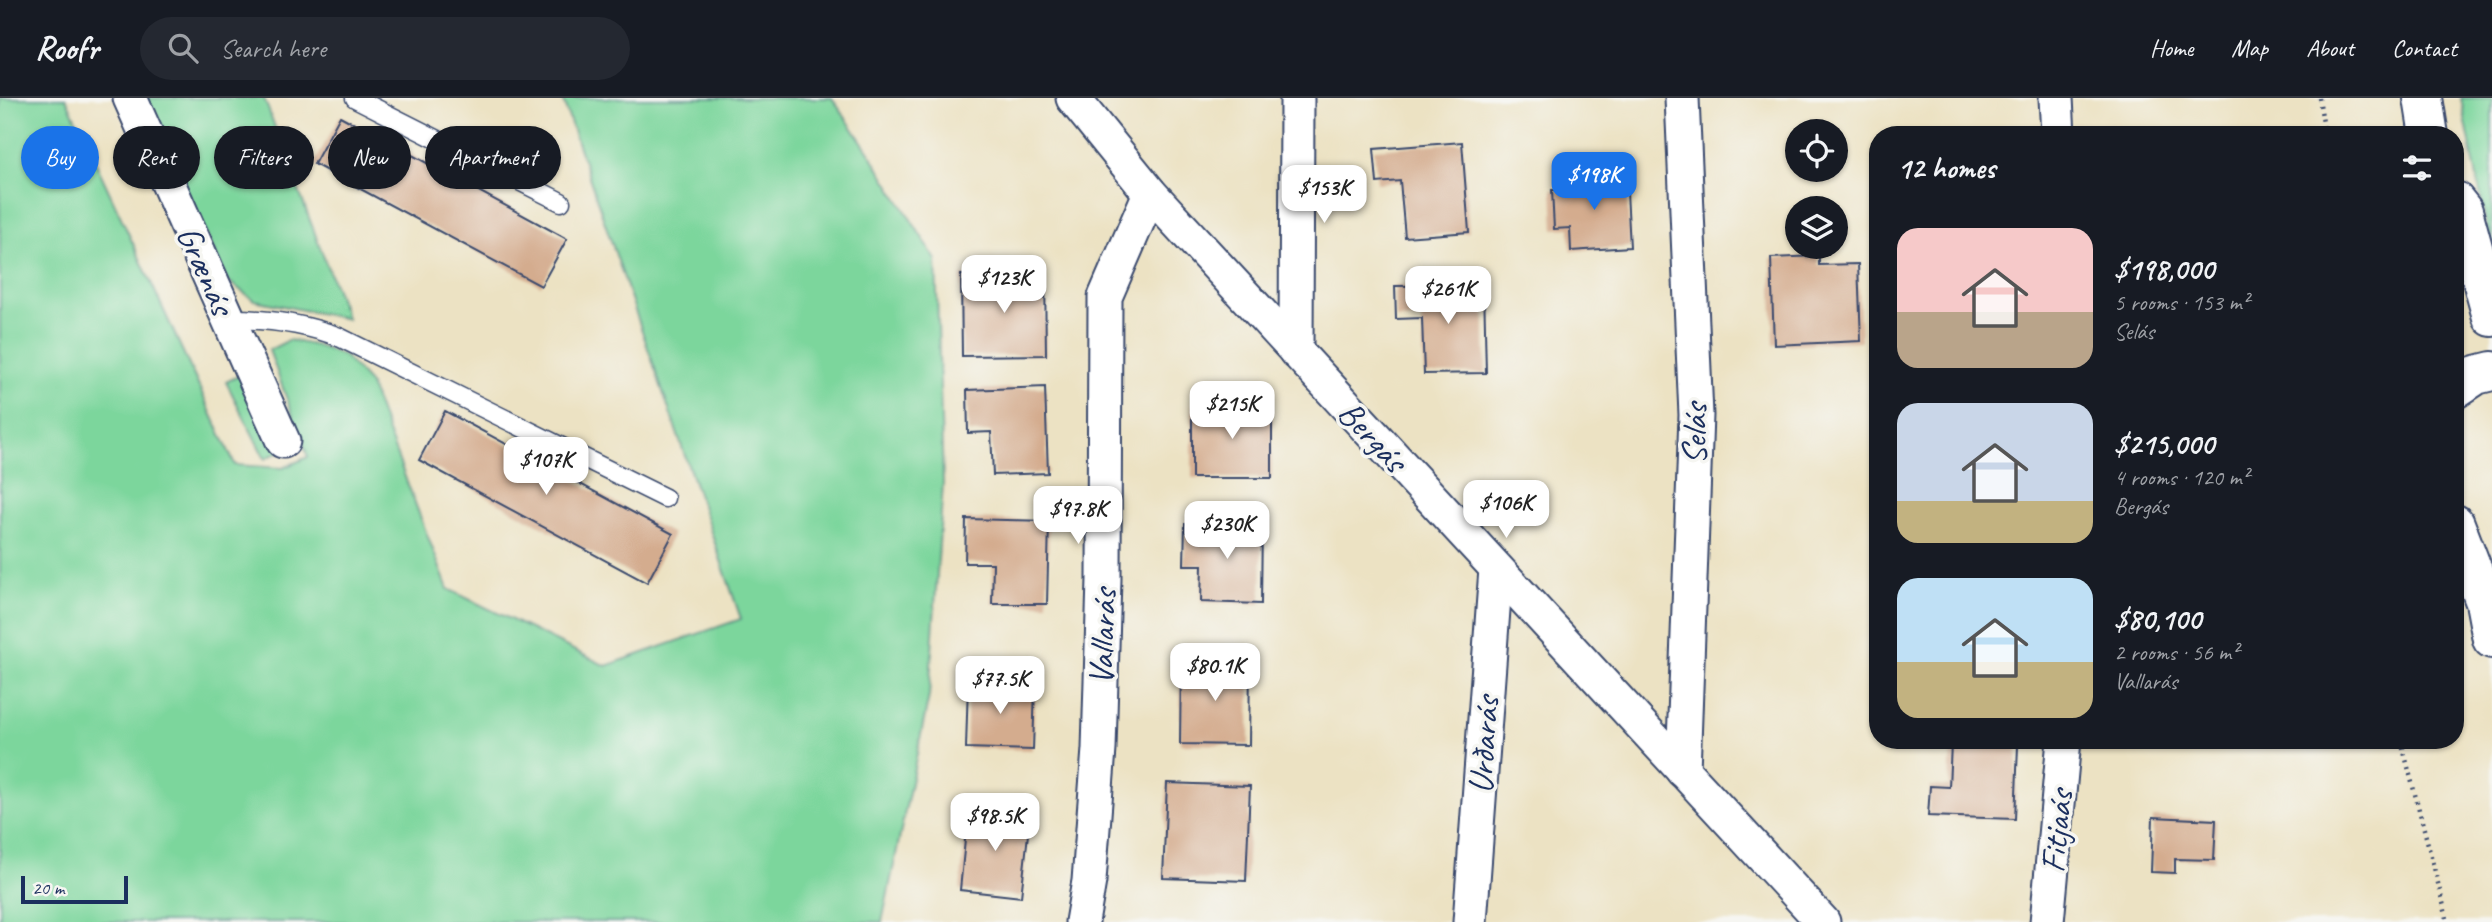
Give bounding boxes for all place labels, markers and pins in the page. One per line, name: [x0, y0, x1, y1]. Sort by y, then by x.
pin: $198K: [1545, 152, 1643, 212]
pin: $153K: [1275, 166, 1373, 225]
pin: $123K: [955, 256, 1053, 315]
pin: $261K: [1399, 266, 1497, 326]
pin: $215K: [1183, 382, 1281, 441]
pin: $107K: [497, 438, 595, 497]
pin: $106K: [1457, 480, 1555, 540]
pin: $97.8K: [1021, 486, 1135, 546]
pin: $230K: [1178, 502, 1276, 561]
pin: $80.1K: [1158, 644, 1272, 703]
pin: $77.5K: [943, 656, 1057, 716]
pin: $98.5K: [938, 794, 1052, 853]

